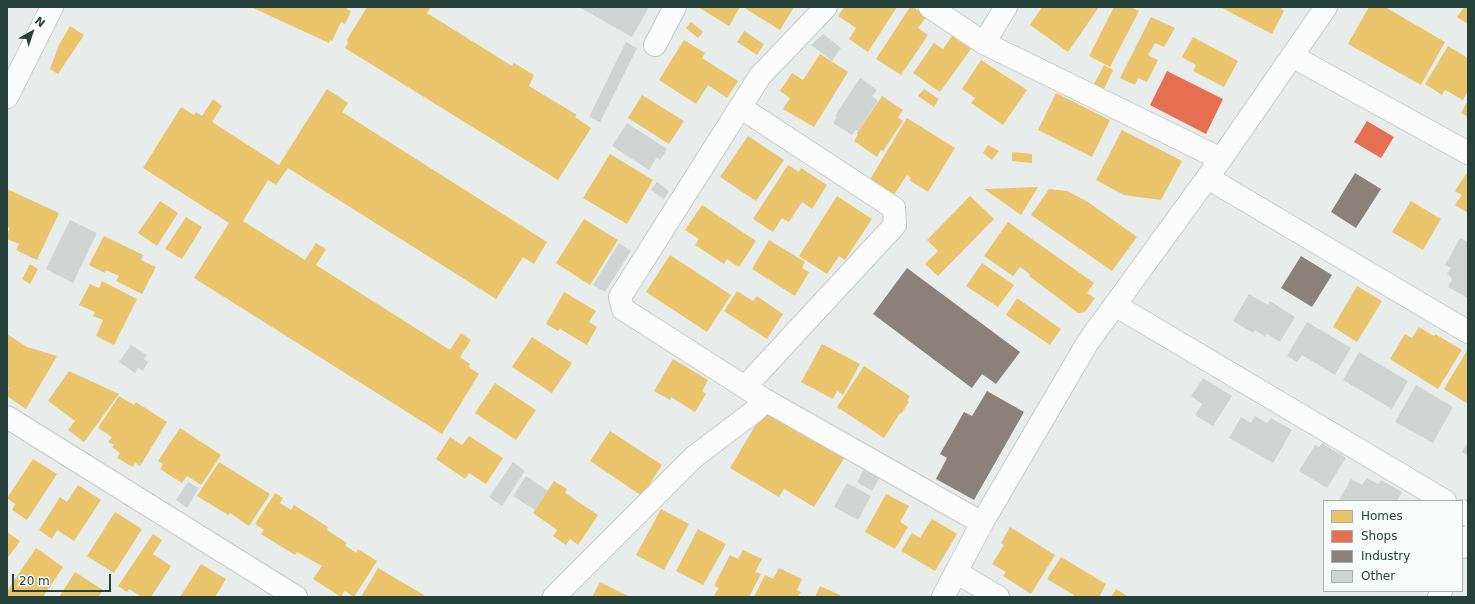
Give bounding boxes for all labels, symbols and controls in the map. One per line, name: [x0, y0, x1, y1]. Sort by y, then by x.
north arrow: [12, 12, 52, 52]
text: N: [32, 14, 48, 30]
legend: [1323, 500, 1463, 592]
text: Homes: [1361, 509, 1403, 523]
text: Shops: [1361, 529, 1397, 543]
text: Industry: [1361, 549, 1410, 563]
scale bar: [14, 566, 113, 592]
text: Other: [1361, 569, 1395, 583]
text: 20 m: [19, 574, 50, 588]

